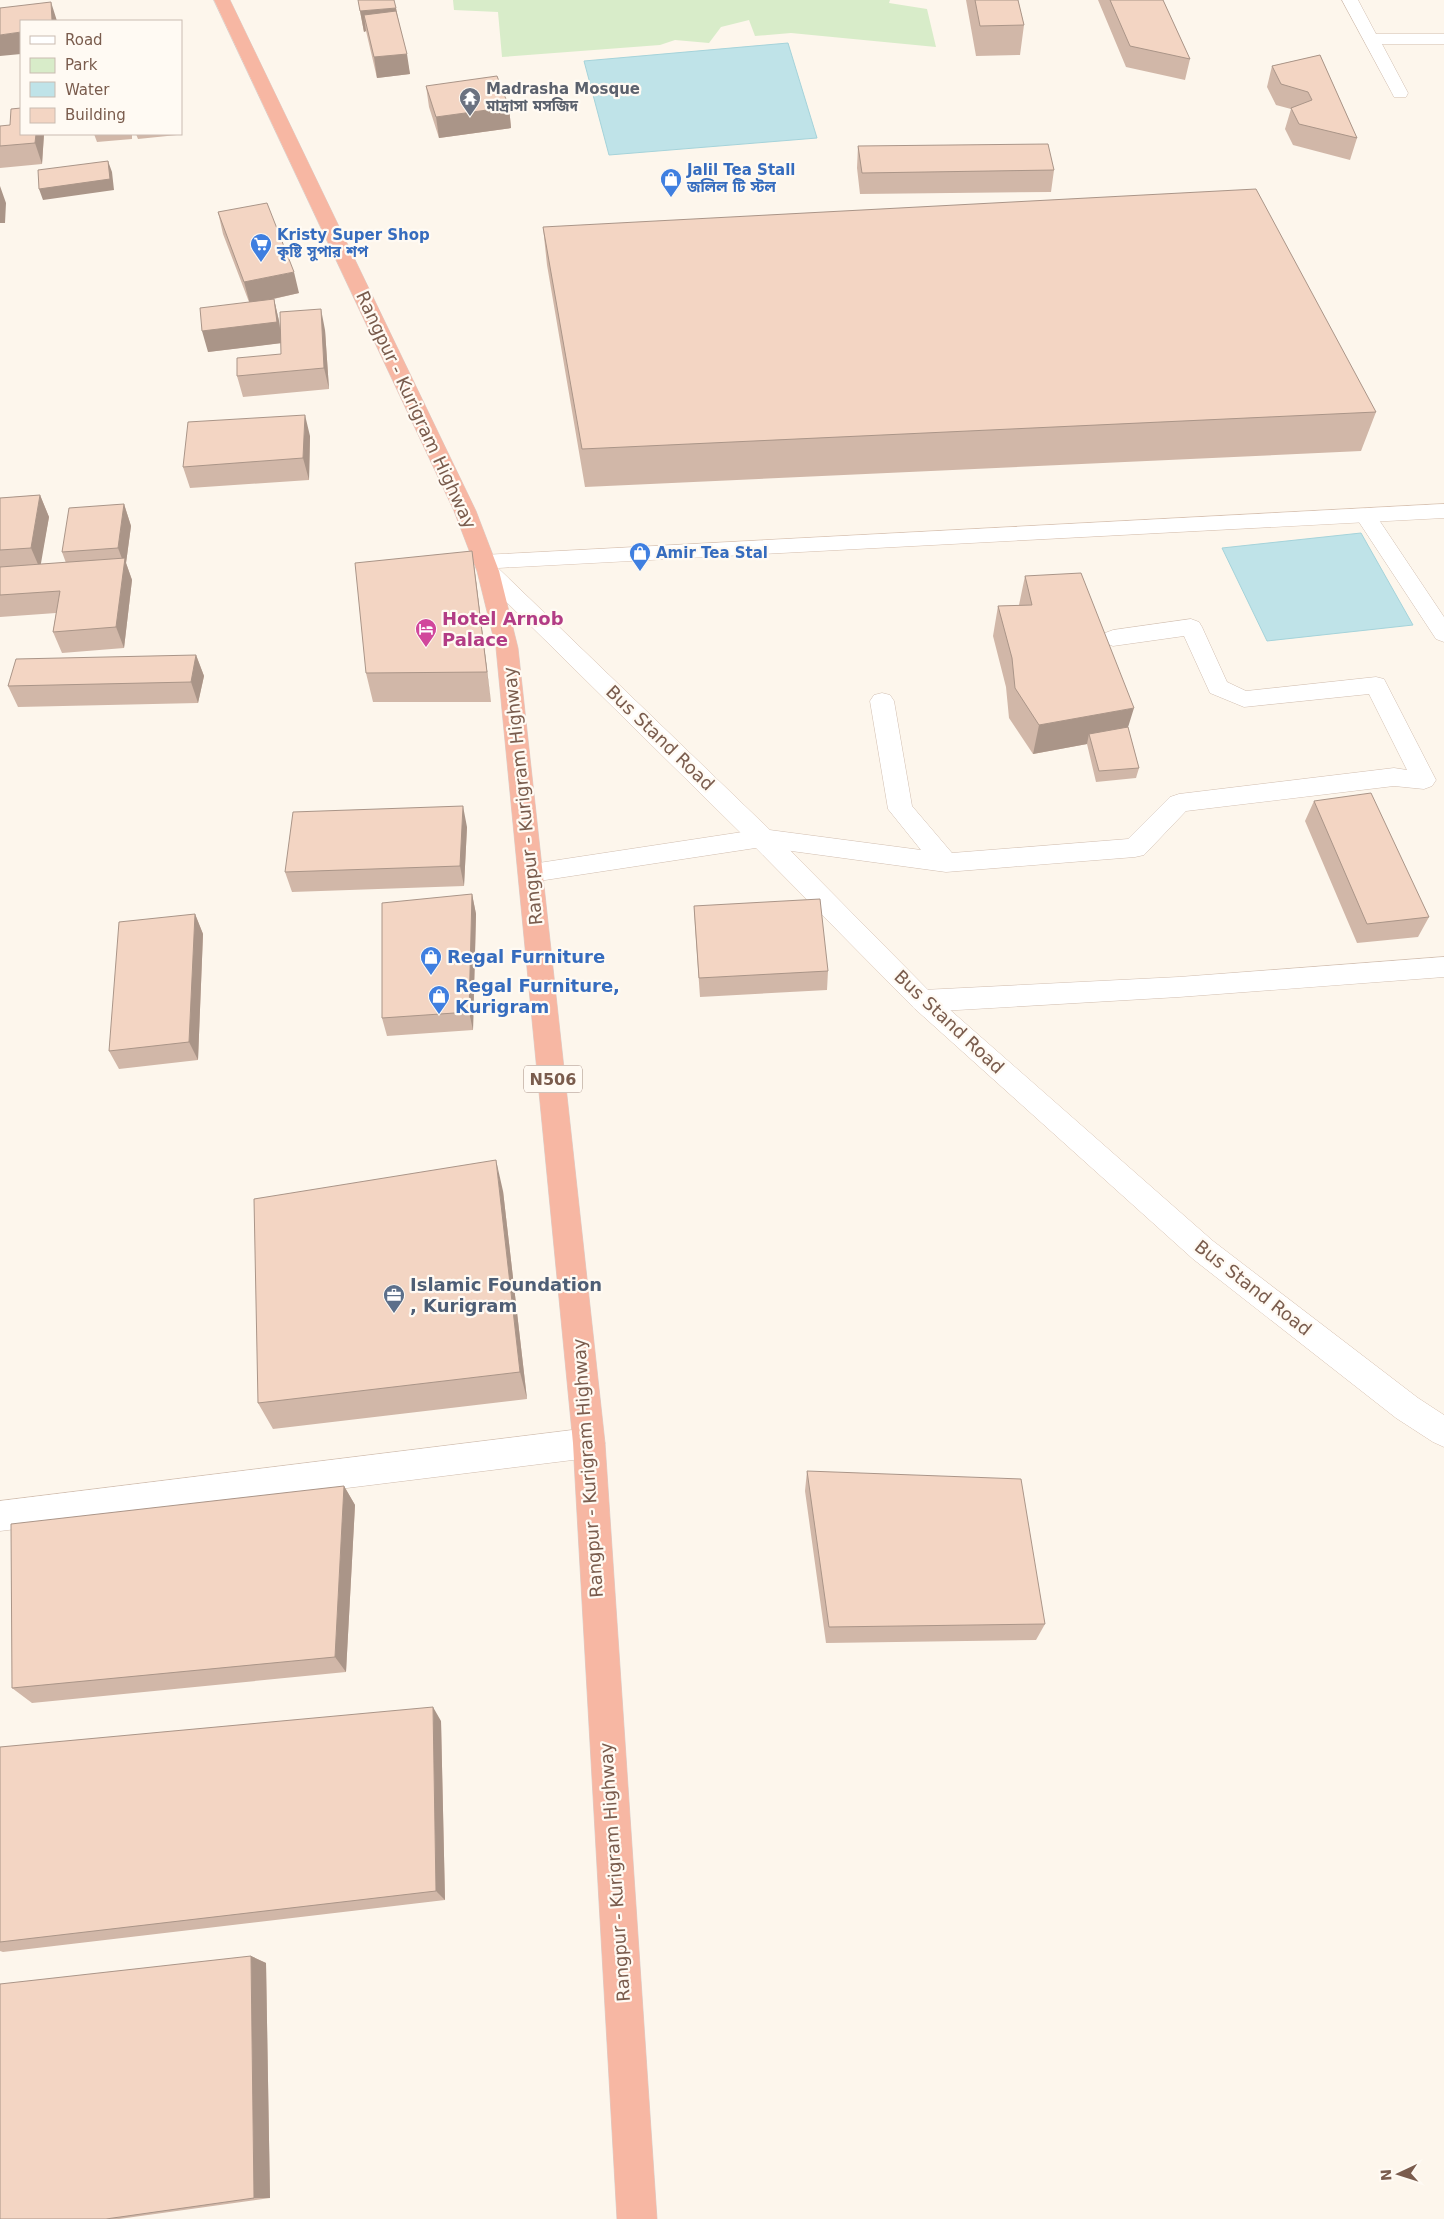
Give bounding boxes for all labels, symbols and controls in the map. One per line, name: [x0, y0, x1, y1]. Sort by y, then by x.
legend: [20, 20, 182, 135]
text: Road: [65, 31, 103, 49]
text: Park: [65, 56, 98, 74]
place label: Madrasha Mosque মাদ্রাসা মসজিদ: [485, 80, 640, 115]
text: Water: [65, 81, 110, 99]
temple icon: Madrasha Mosque মাদ্রাসা মসজিদ: [458, 86, 482, 117]
text: Building: [65, 106, 126, 124]
place label: Jalil Tea Stall জলিল টি স্টল: [686, 161, 796, 196]
shop icon: Jalil Tea Stall জলিল টি স্টল: [659, 167, 683, 198]
place label: Kristy Super Shop কৃষ্টি সুপার শপ: [276, 226, 430, 262]
supermarket icon: Kristy Super Shop কৃষ্টি সুপার শপ: [249, 232, 273, 263]
street label: Rangpur - Kurigram Highway: [352, 288, 481, 532]
shop icon: Amir Tea Stal: [628, 541, 652, 572]
place label: Amir Tea Stal: [656, 544, 768, 562]
place label: Hotel Arnob Palace: [442, 608, 564, 650]
hotel icon: Hotel Arnob Palace: [414, 617, 438, 648]
street label: Rangpur - Kurigram Highway: [498, 665, 547, 926]
street label: Bus Stand Road: [602, 681, 719, 795]
shop icon: Regal Furniture: [419, 945, 443, 976]
place label: Regal Furniture: [447, 946, 605, 967]
street label: Bus Stand Road: [890, 966, 1008, 1078]
place label: Regal Furniture, Kurigram: [455, 975, 620, 1017]
shop icon: Regal Furniture, Kurigram: [427, 984, 451, 1015]
road number: N506: [524, 1066, 582, 1092]
street label: Bus Stand Road: [1191, 1236, 1316, 1340]
place label: Islamic Foundation , Kurigram: [410, 1274, 602, 1316]
office icon: Islamic Foundation , Kurigram: [382, 1283, 406, 1314]
street label: Rangpur - Kurigram Highway: [568, 1337, 607, 1598]
street label: Rangpur - Kurigram Highway: [595, 1741, 634, 2002]
north arrow: [1374, 2149, 1424, 2199]
text: N: [1378, 2169, 1394, 2181]

